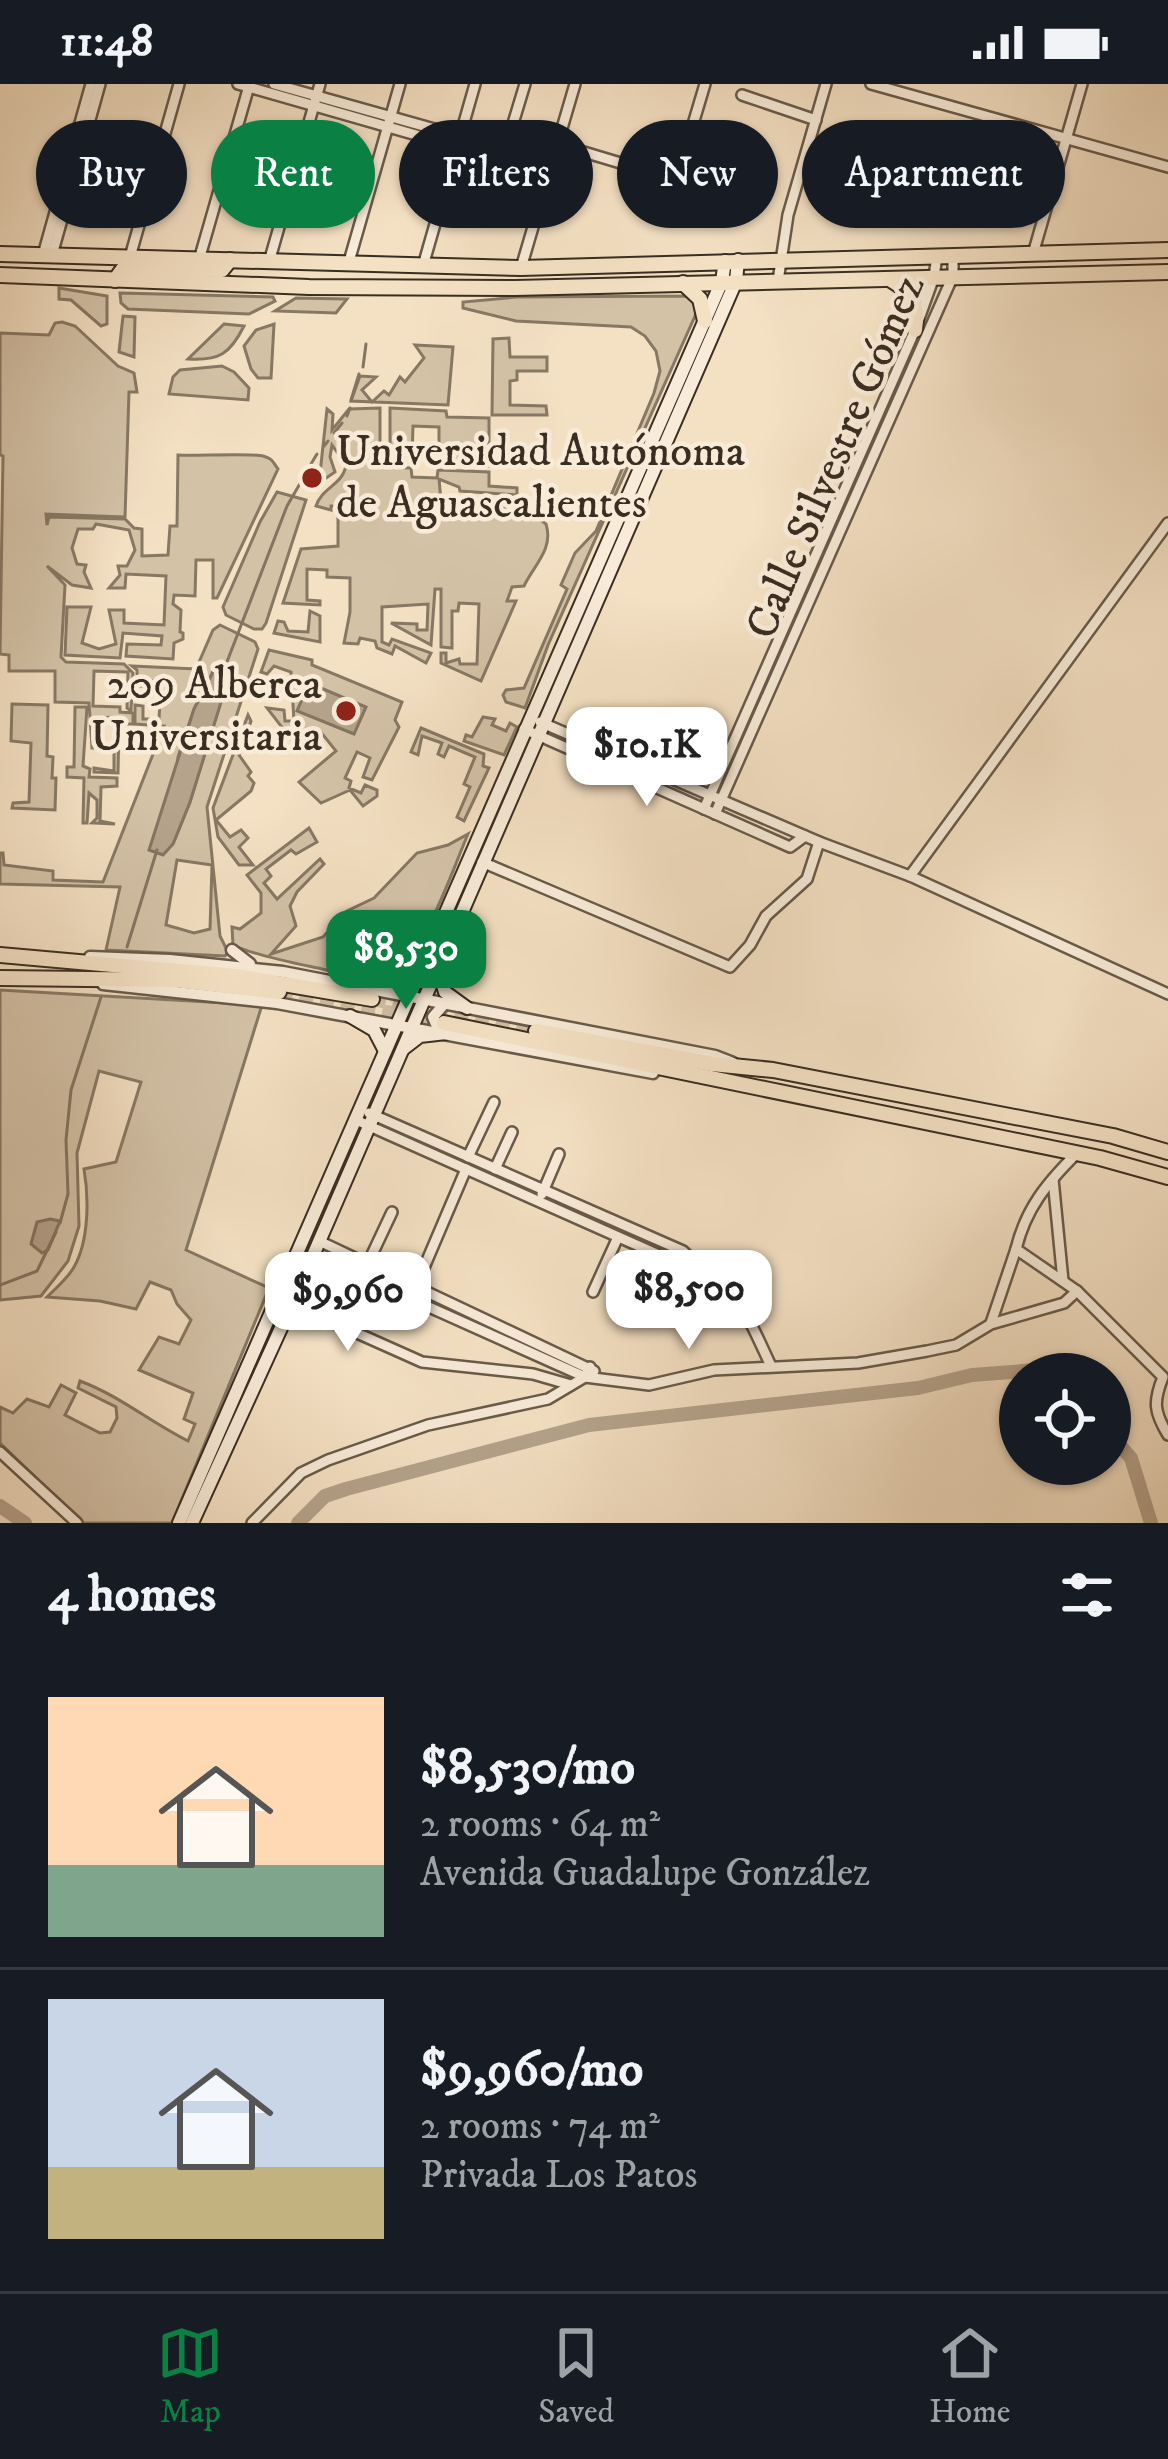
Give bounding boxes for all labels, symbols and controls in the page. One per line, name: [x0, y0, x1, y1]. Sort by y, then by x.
text: 11:48: [60, 14, 153, 70]
chip: Buy: [36, 120, 187, 228]
chip: Rent: [211, 120, 375, 228]
chip: Filters: [399, 120, 593, 228]
chip: New: [617, 120, 778, 228]
chip: Apartment: [802, 120, 1065, 228]
street label: Calle Silvestre Gómez: [734, 266, 938, 648]
place label: Universidad Autónoma de Aguascalientes: [336, 424, 745, 532]
marker: Universidad Autónoma de Aguascalientes: [299, 465, 325, 491]
place label: 209 Alberca Universitaria: [91, 657, 322, 765]
marker: 209 Alberca Universitaria: [333, 698, 359, 724]
pin: $10.1K: [549, 707, 745, 809]
text: $10.1K: [593, 721, 701, 770]
pin: $8,530: [308, 910, 504, 1012]
text: $8,530: [353, 924, 459, 973]
pin: $8,500: [591, 1250, 787, 1352]
pin: $9,960: [250, 1252, 446, 1354]
text: $8,500: [633, 1264, 745, 1313]
text: $9,960: [292, 1266, 404, 1315]
map controls: [999, 1353, 1131, 1485]
button: locate: [999, 1353, 1131, 1485]
icon: filters: [1054, 1562, 1120, 1628]
text: 4 homes: [48, 1563, 216, 1627]
text: $8,530/mo: [420, 1736, 635, 1800]
icon: home: [144, 1745, 288, 1889]
text: 2 rooms · 64 m²: [420, 1800, 660, 1849]
text: Avenida Guadalupe González: [420, 1849, 870, 1898]
text: $9,960/mo: [420, 2038, 643, 2102]
icon: home: [144, 2047, 288, 2191]
text: 2 rooms · 74 m²: [420, 2102, 660, 2151]
text: Privada Los Patos: [420, 2151, 698, 2200]
tab: Map: [157, 2320, 223, 2433]
tab: Saved: [538, 2320, 614, 2433]
tab: Home: [929, 2320, 1011, 2433]

